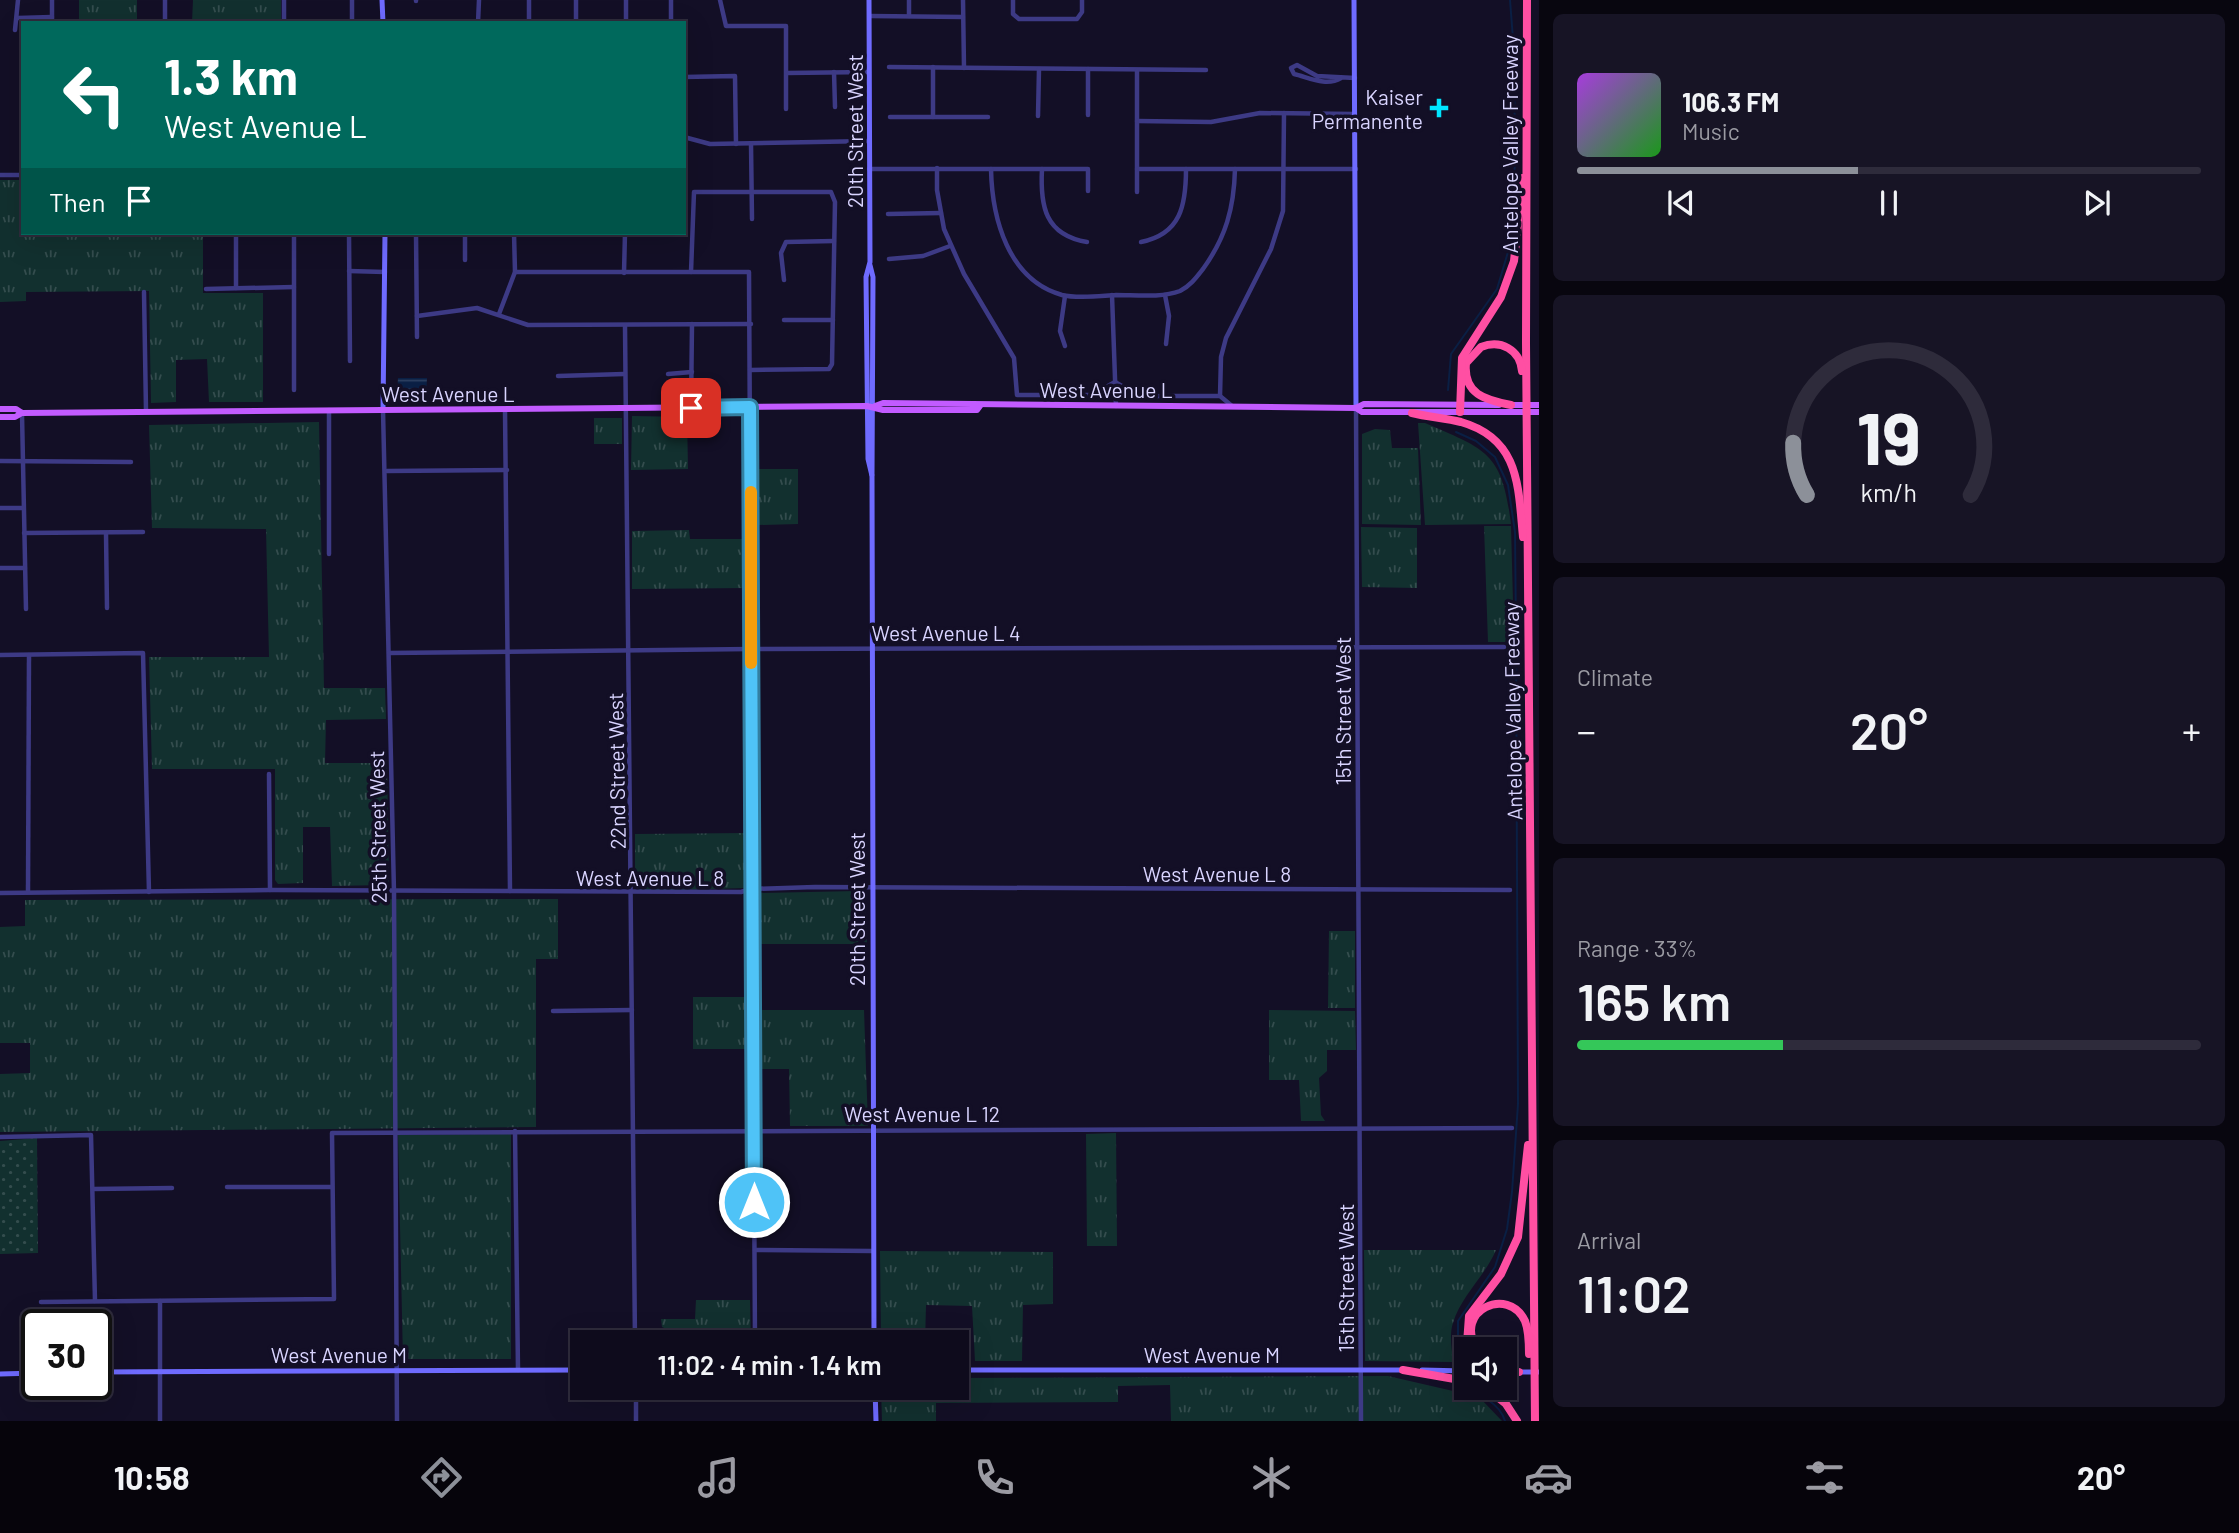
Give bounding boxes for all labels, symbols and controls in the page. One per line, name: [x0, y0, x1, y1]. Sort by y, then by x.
street label: Antelope Valley Freeway: [1497, 34, 1522, 253]
text: 1.3 km: [164, 46, 298, 105]
icon: left: [49, 49, 140, 140]
street label: 20th Street West: [842, 54, 867, 208]
place label: Kaiser Permanente: [1312, 84, 1423, 133]
text: 106.3 FM: [1682, 86, 1779, 117]
marker: Kaiser Permanente: [1429, 98, 1449, 118]
text: West Avenue L: [164, 106, 367, 144]
text: Music: [1682, 117, 1740, 145]
icon: arrive: [120, 182, 158, 220]
icon: previous: [1662, 184, 1700, 222]
icon: pause: [1870, 184, 1908, 222]
icon: next: [2078, 184, 2116, 222]
text: Then: [49, 186, 106, 217]
street label: West Avenue L: [1039, 377, 1173, 402]
pin: [661, 378, 721, 438]
street label: West Avenue L: [381, 381, 515, 406]
icon: arrive: [672, 389, 710, 427]
text: 19: [1857, 393, 1921, 481]
text: km/h: [1861, 477, 1917, 507]
street label: Antelope Valley Freeway: [1498, 601, 1526, 821]
street label: West Avenue L 4: [872, 620, 1020, 645]
street label: 15th Street West: [1330, 637, 1355, 785]
text: Climate: [1577, 663, 1653, 691]
street label: 22nd Street West: [602, 692, 630, 850]
text: 20°: [1850, 698, 1928, 760]
text: −: [1577, 707, 1596, 753]
text: +: [2182, 707, 2201, 753]
street label: 25th Street West: [363, 750, 391, 904]
street label: 20th Street West: [844, 832, 869, 986]
street label: West Avenue L 8: [1143, 861, 1291, 886]
street label: West Avenue L 8: [576, 865, 724, 890]
text: Range · 33%: [1577, 934, 1697, 962]
text: 165 km: [1577, 969, 1731, 1031]
street label: West Avenue L 12: [844, 1101, 1000, 1126]
position arrow: [717, 1165, 791, 1239]
street label: 15th Street West: [1333, 1204, 1358, 1352]
text: Arrival: [1577, 1226, 1641, 1254]
text: 11:02: [1577, 1261, 1691, 1323]
speed limit sign: 30: [21, 1309, 112, 1400]
map controls: [1454, 1337, 1517, 1400]
button: sound: [1454, 1337, 1517, 1400]
street label: West Avenue M: [271, 1342, 407, 1367]
street label: West Avenue M: [1144, 1342, 1280, 1367]
text: 11:02 · 4 min · 1.4 km: [658, 1349, 881, 1380]
icon: directions: [417, 1453, 466, 1502]
icon: music: [694, 1453, 743, 1502]
icon: phone: [970, 1453, 1019, 1502]
icon: climate: [1247, 1453, 1296, 1502]
icon: car: [1524, 1453, 1573, 1502]
icon: filters: [1800, 1453, 1849, 1502]
text: 10:58: [114, 1458, 190, 1496]
text: 20°: [2077, 1458, 2125, 1496]

